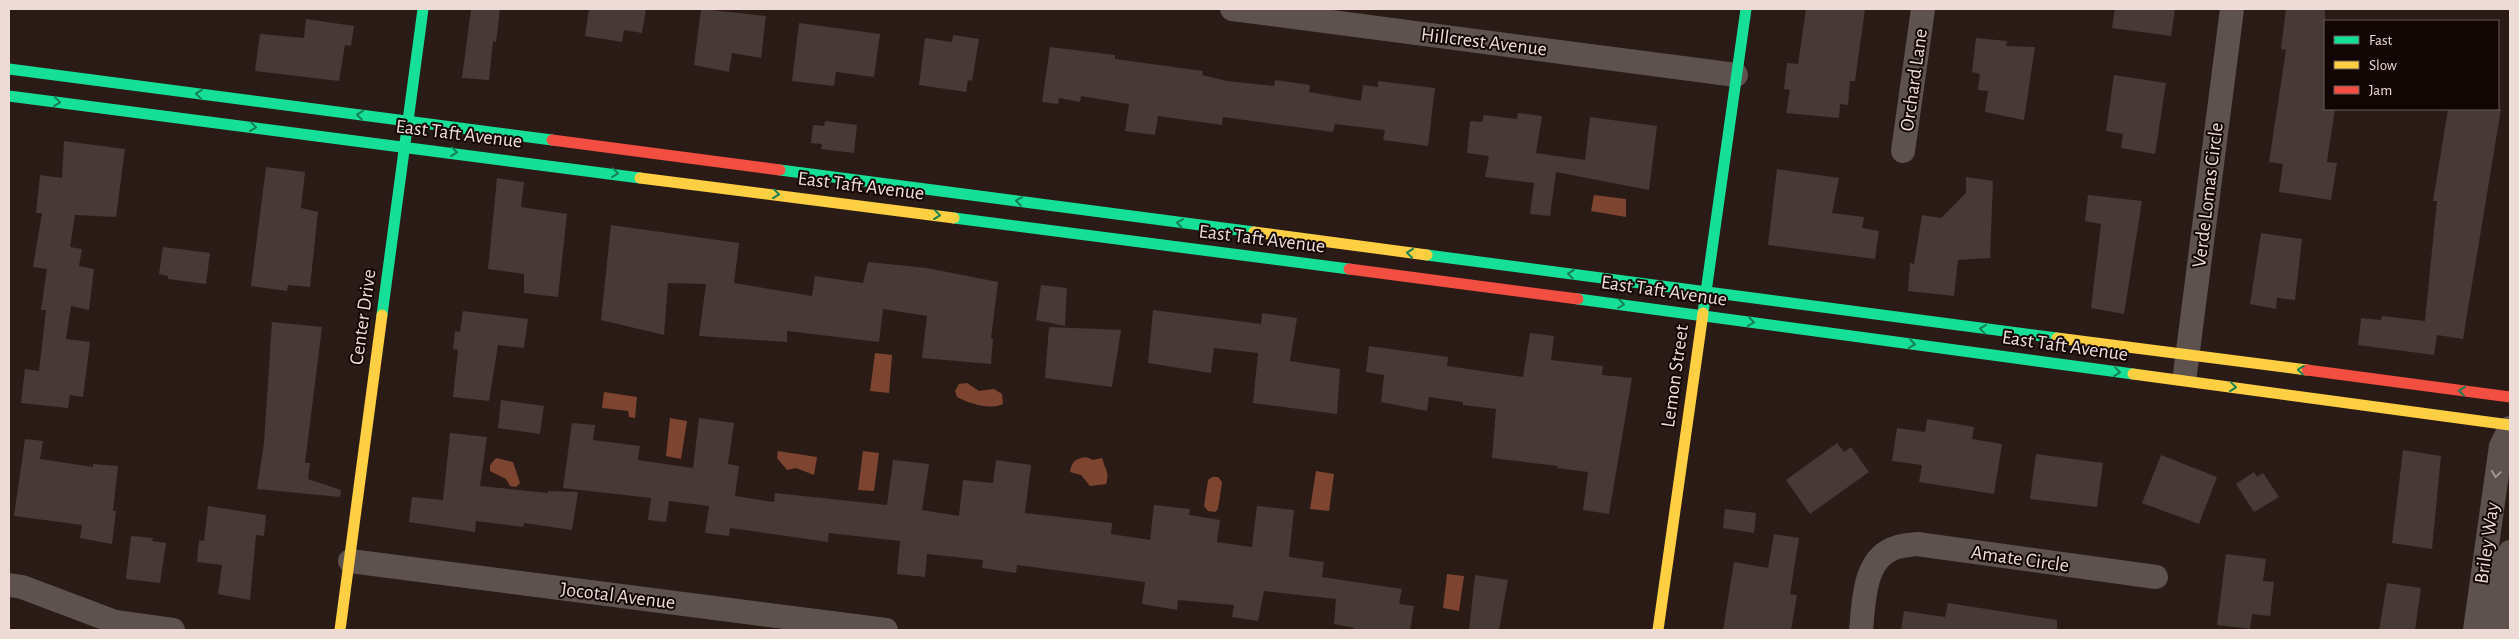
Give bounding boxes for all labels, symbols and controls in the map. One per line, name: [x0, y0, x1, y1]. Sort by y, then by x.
legend: [2324, 20, 2499, 110]
street label: Hillcrest Avenue: [1420, 24, 1548, 60]
street label: Orchard Lane: [1897, 27, 1931, 133]
text: Fast: [2369, 33, 2393, 48]
text: Slow: [2369, 58, 2397, 73]
text: Jam: [2369, 83, 2392, 98]
one-way arrow: [194, 89, 202, 100]
one-way arrow: [53, 96, 61, 107]
one-way arrow: [356, 110, 364, 121]
street label: East Taft Avenue: [395, 116, 523, 152]
one-way arrow: [249, 121, 257, 131]
street label: Verde Lomas Circle: [2189, 121, 2227, 269]
one-way arrow: [450, 146, 458, 157]
one-way arrow: [611, 167, 619, 178]
street label: East Taft Avenue: [797, 168, 925, 204]
one-way arrow: [772, 188, 780, 199]
one-way arrow: [1014, 196, 1022, 207]
one-way arrow: [933, 209, 941, 220]
one-way arrow: [1175, 218, 1184, 228]
street label: East Taft Avenue: [1198, 221, 1326, 257]
one-way arrow: [1406, 248, 1414, 259]
street label: Center Drive: [346, 268, 380, 366]
one-way arrow: [1567, 269, 1575, 280]
street label: East Taft Avenue: [1600, 272, 1728, 310]
one-way arrow: [1618, 298, 1626, 309]
one-way arrow: [1747, 316, 1756, 326]
street label: Lemon Street: [1658, 323, 1692, 429]
one-way arrow: [1979, 324, 1988, 334]
street label: East Taft Avenue: [2001, 327, 2129, 365]
one-way arrow: [1909, 338, 1917, 349]
one-way arrow: [2296, 365, 2304, 376]
one-way arrow: [2113, 366, 2121, 377]
one-way arrow: [2229, 381, 2237, 392]
one-way arrow: [2458, 386, 2466, 397]
one-way arrow: [2492, 470, 2502, 479]
street label: Briley Way: [2471, 500, 2503, 585]
street label: Amate Circle: [1970, 542, 2070, 576]
street label: Jocotal Avenue: [560, 579, 676, 613]

